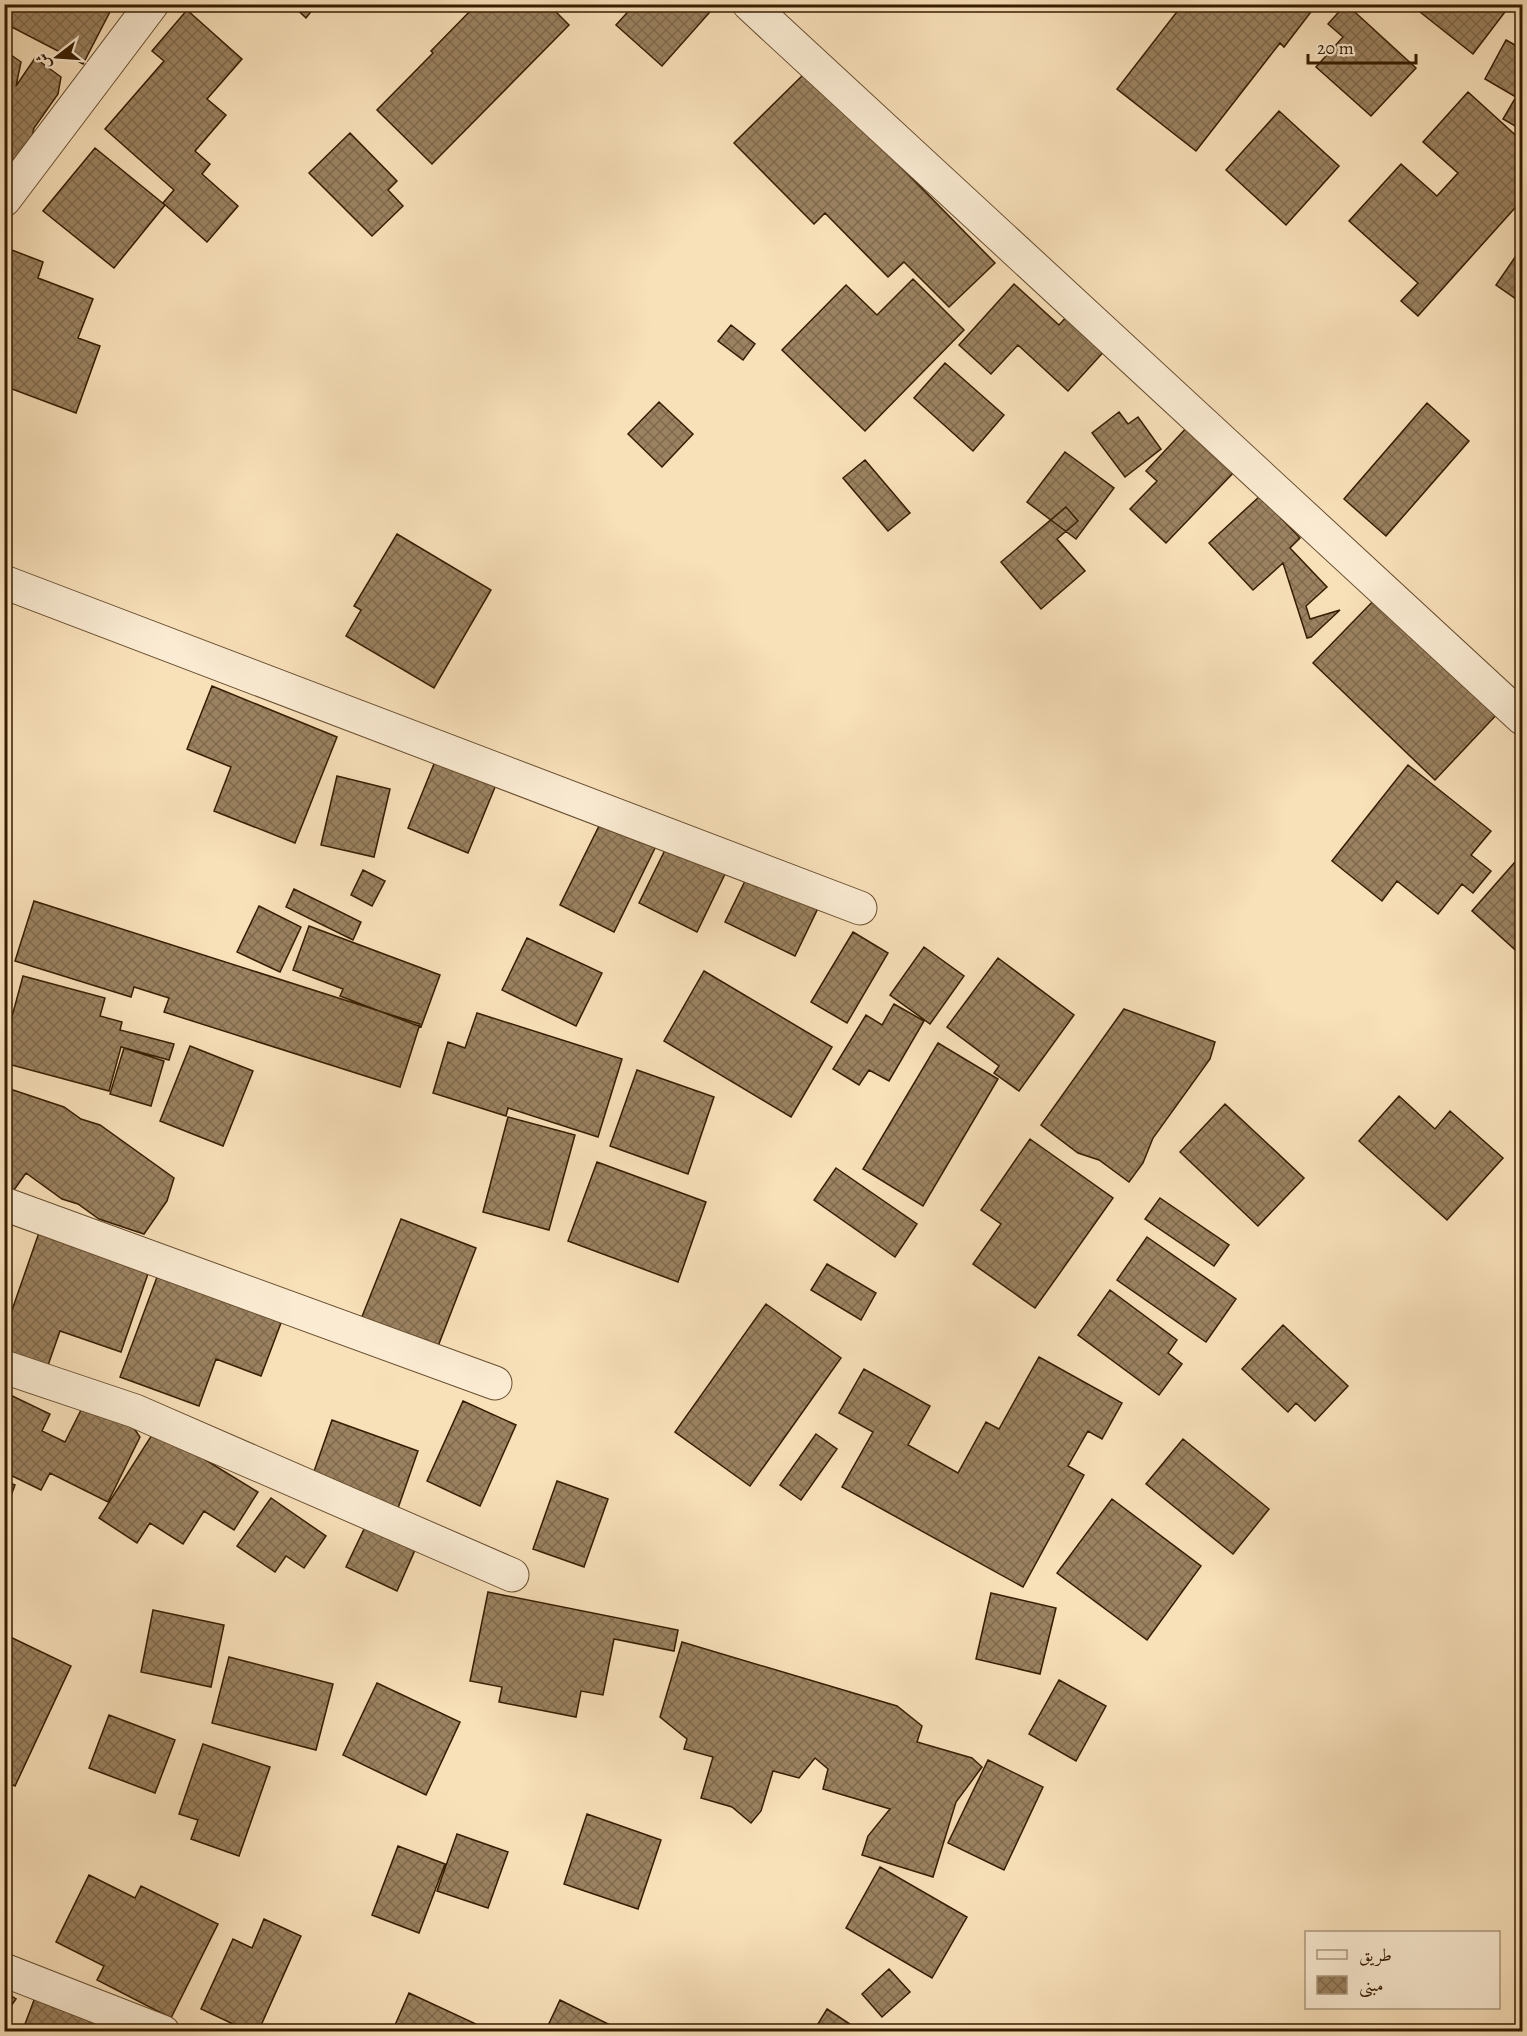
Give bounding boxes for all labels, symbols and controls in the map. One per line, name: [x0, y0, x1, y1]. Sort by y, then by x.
north arrow: [27, 27, 87, 87]
scale bar: [1308, 27, 1416, 65]
text: 20 m: [1317, 36, 1354, 60]
text: ش: [31, 50, 56, 72]
legend: [1305, 1931, 1500, 2009]
text: طريق: [1359, 1943, 1392, 1967]
text: مبنى: [1359, 1973, 1384, 1998]

